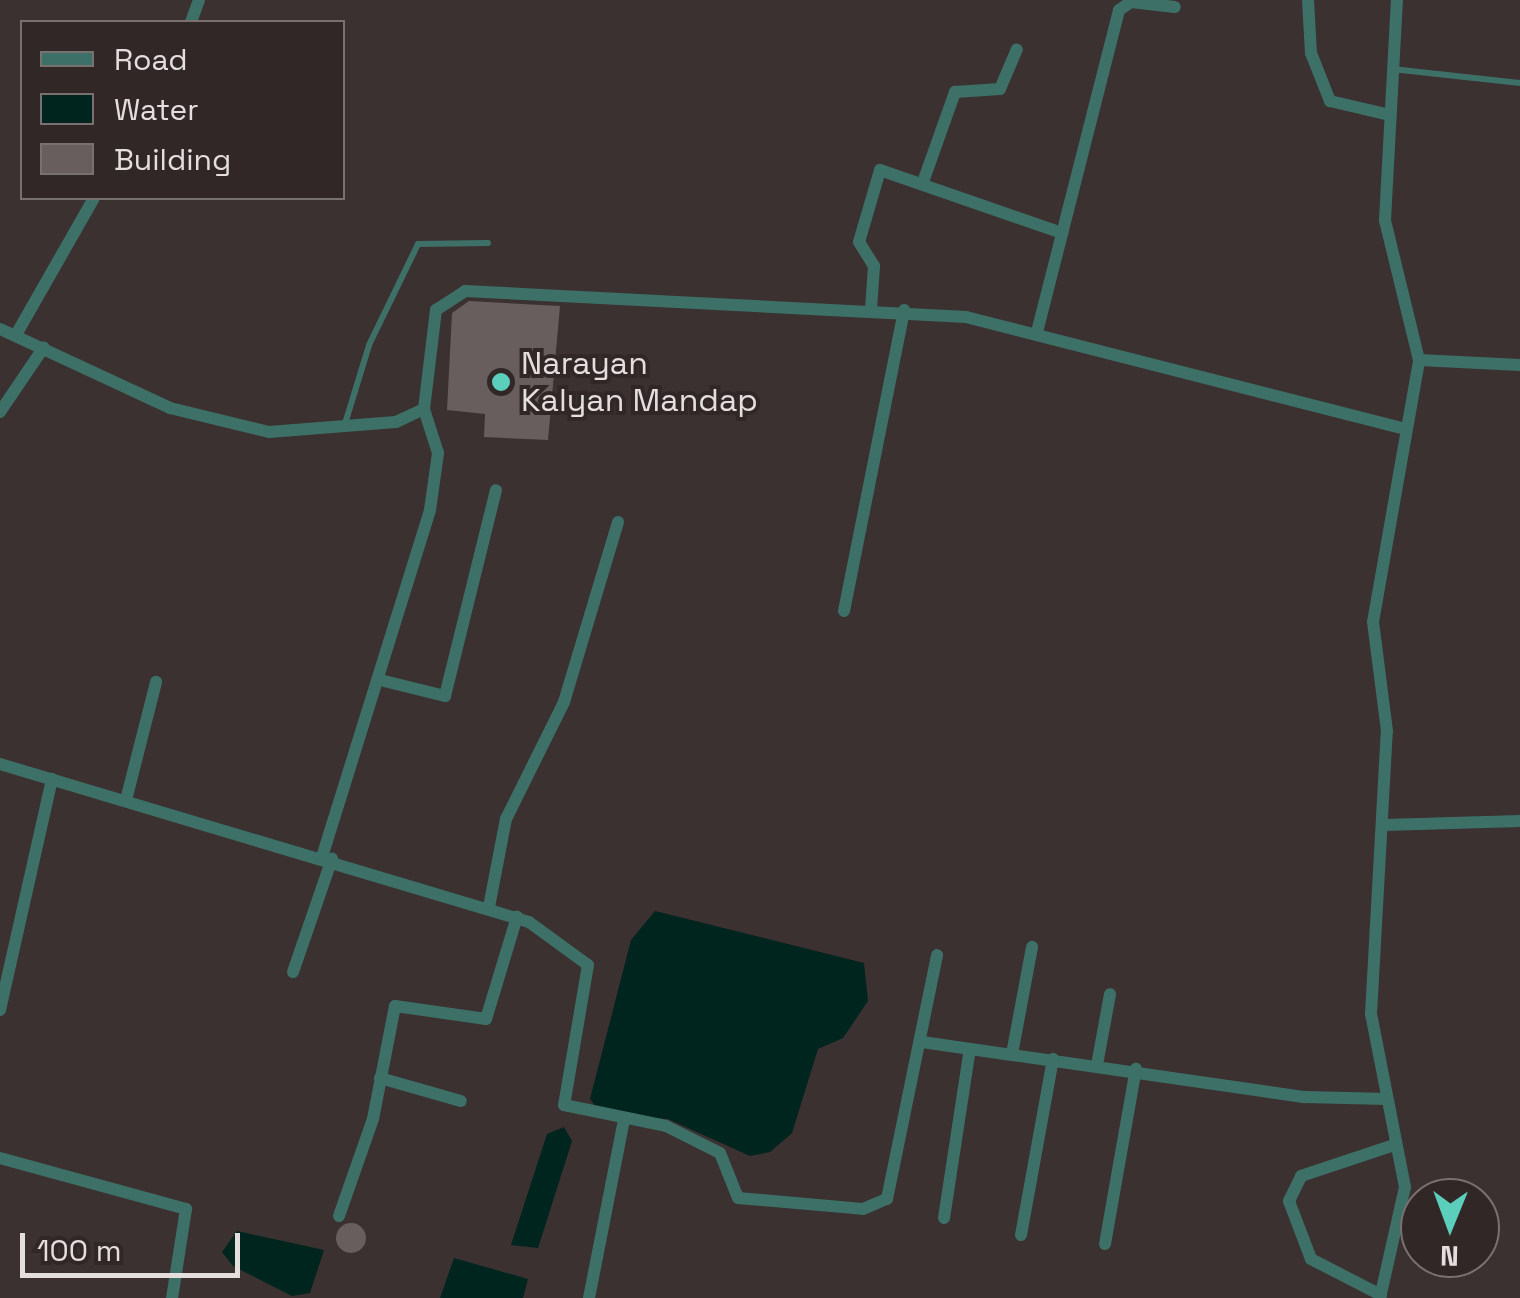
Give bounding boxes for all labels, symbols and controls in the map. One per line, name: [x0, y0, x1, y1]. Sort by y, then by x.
legend: [20, 20, 345, 200]
text: Road: [114, 40, 188, 79]
text: Water: [114, 90, 199, 129]
text: Building: [114, 140, 231, 179]
place label: Narayan Kalyan Mandap: [521, 345, 758, 420]
marker: Narayan Kalyan Mandap: [490, 371, 512, 393]
north arrow: [1400, 1178, 1500, 1278]
scale bar: [25, 1213, 245, 1275]
text: 100 m: [37, 1231, 122, 1270]
text: N: [1440, 1238, 1459, 1274]

